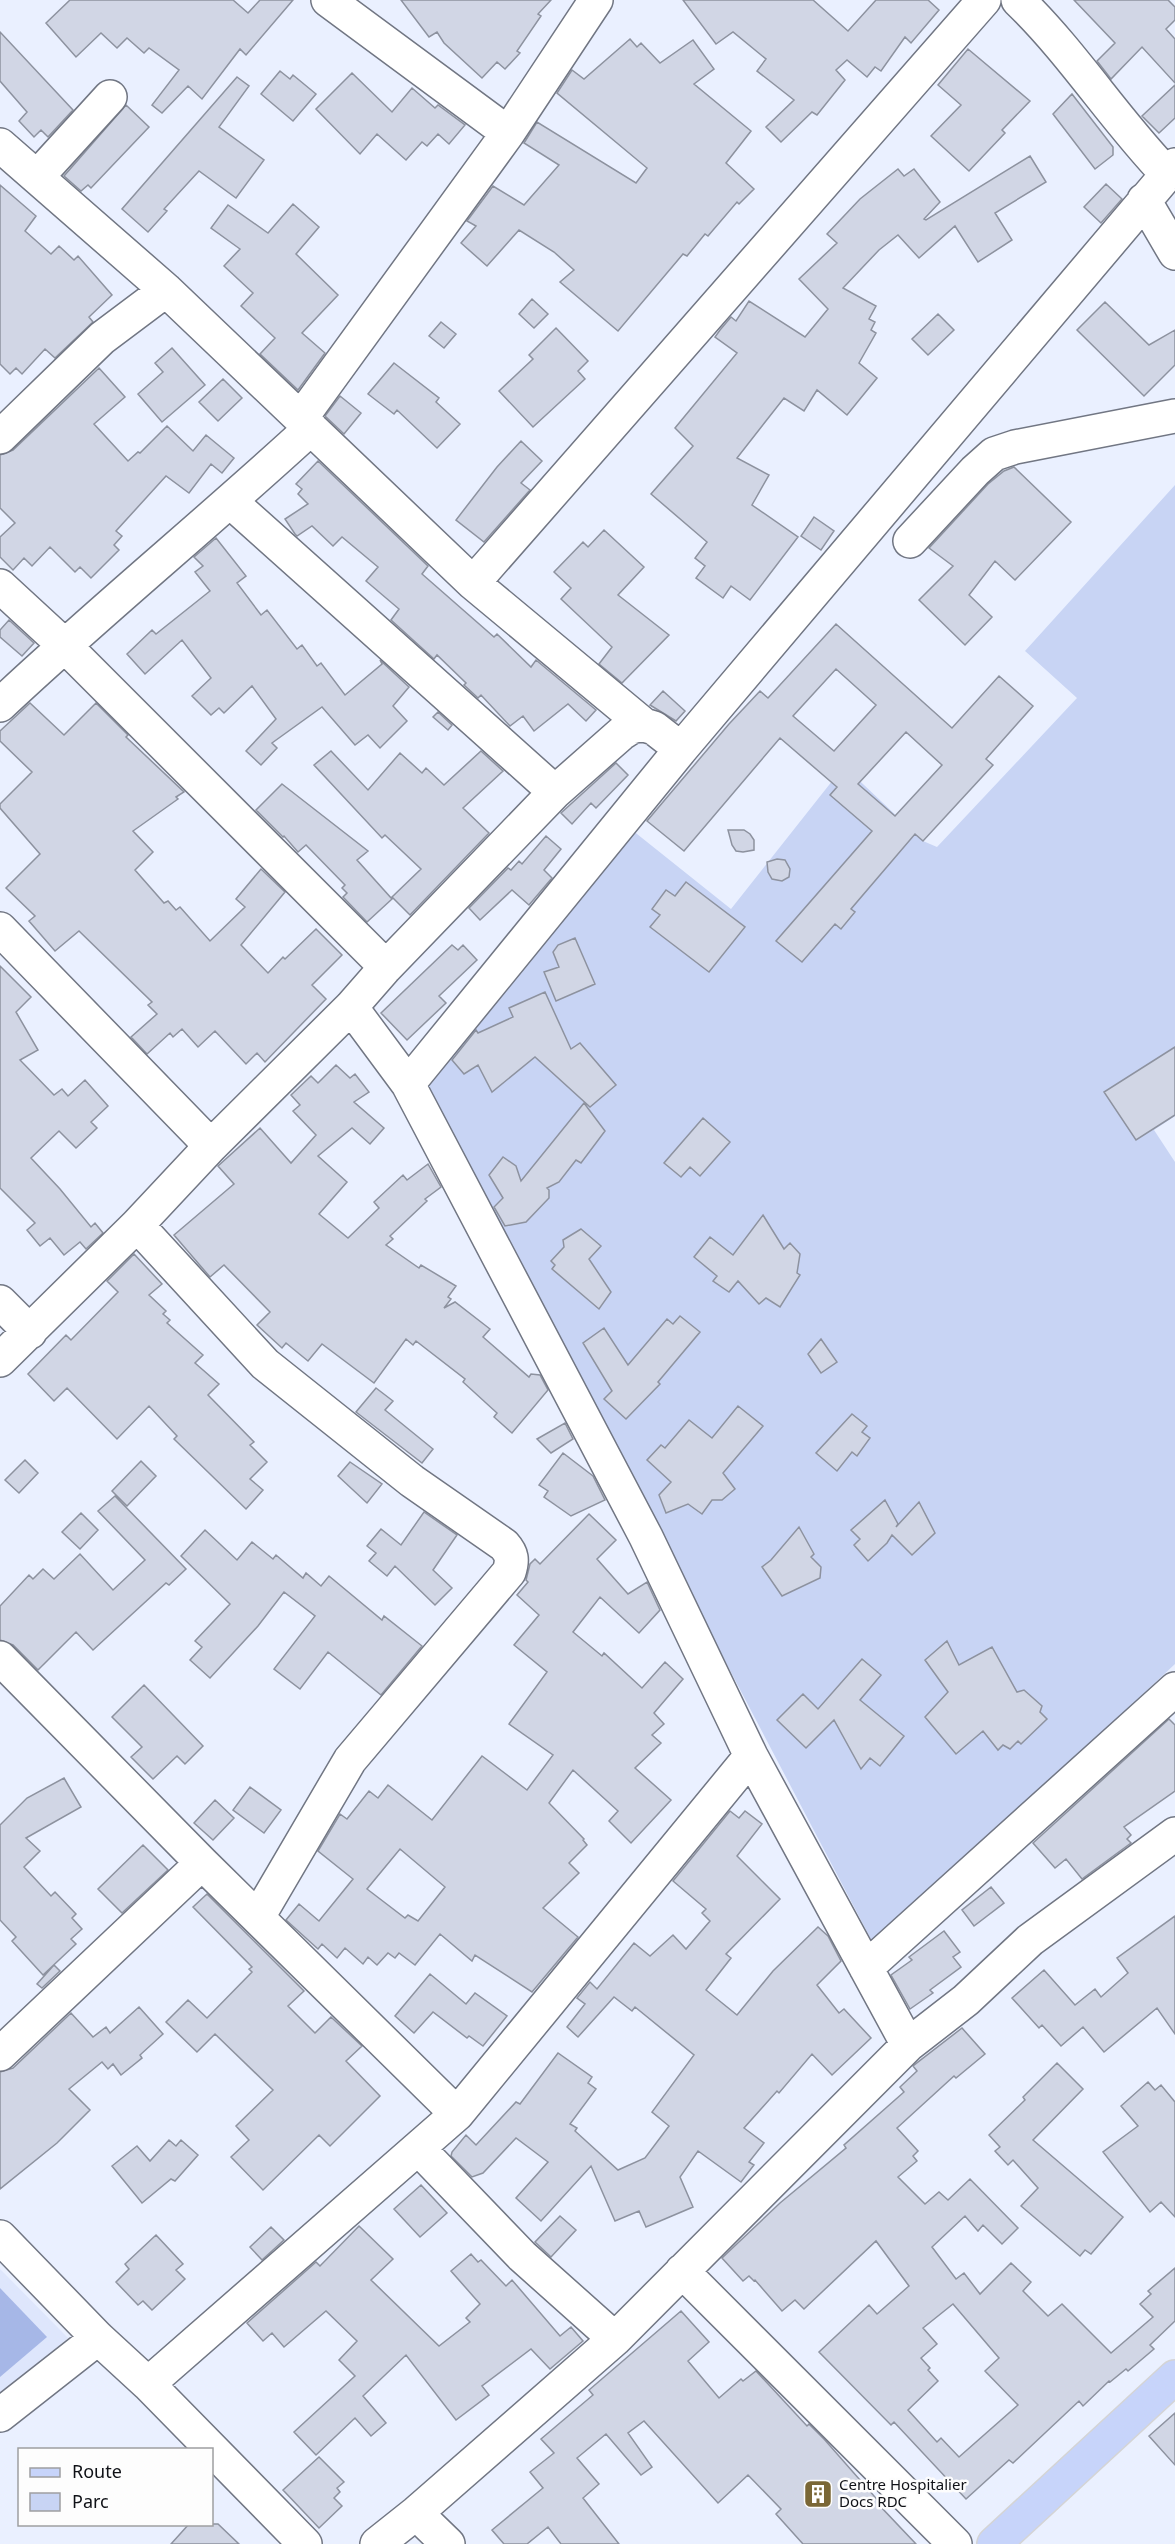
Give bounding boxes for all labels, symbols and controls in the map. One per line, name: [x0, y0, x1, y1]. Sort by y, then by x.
legend: [18, 2448, 213, 2526]
text: Route: [72, 2459, 122, 2483]
place label: Centre Hospitalier Docs RDC: [839, 2474, 967, 2511]
building icon: Centre Hospitalier Docs RDC: [802, 2478, 834, 2510]
text: Parc: [72, 2489, 109, 2513]

